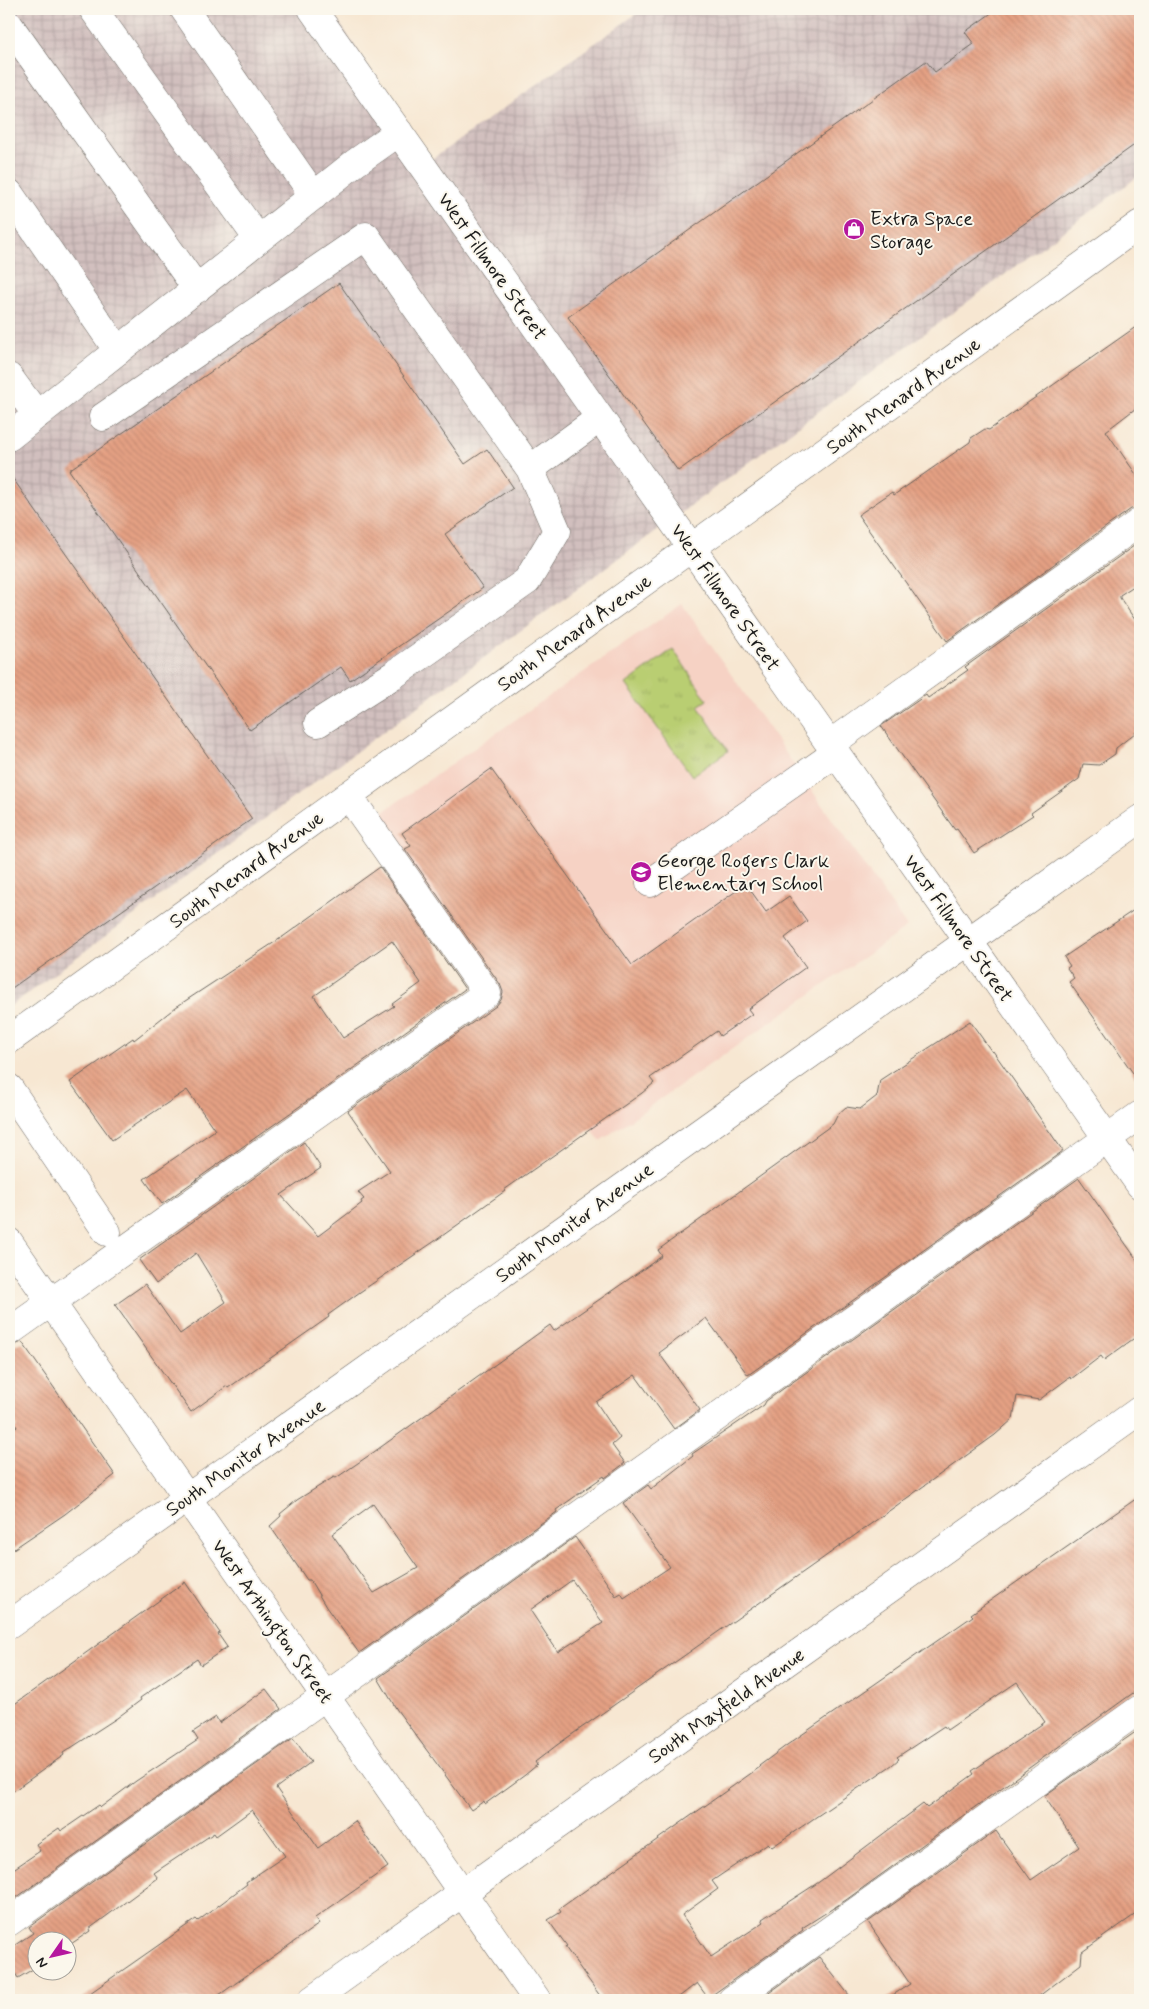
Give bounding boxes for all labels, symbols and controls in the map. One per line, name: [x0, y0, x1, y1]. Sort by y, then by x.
street label: West Fillmore Street: [431, 188, 553, 346]
place label: Extra Space Storage: [870, 206, 973, 256]
shop icon: Extra Space Storage: [842, 217, 866, 241]
street label: South Menard Avenue: [821, 331, 987, 461]
street label: West Fillmore Street: [664, 519, 786, 677]
street label: South Menard Avenue: [492, 568, 658, 698]
street label: South Menard Avenue: [164, 805, 330, 935]
place label: George Rogers Clark Elementary School: [657, 848, 829, 898]
street label: West Fillmore Street: [897, 850, 1019, 1008]
school or university icon: George Rogers Clark Elementary School: [629, 860, 653, 884]
street label: South Monitor Avenue: [490, 1157, 659, 1290]
street label: South Monitor Avenue: [161, 1393, 331, 1524]
street label: West Arthington Street: [203, 1534, 339, 1711]
street label: South Mayfield Avenue: [643, 1642, 811, 1770]
north arrow: [28, 1932, 78, 1982]
text: N: [32, 1954, 52, 1972]

